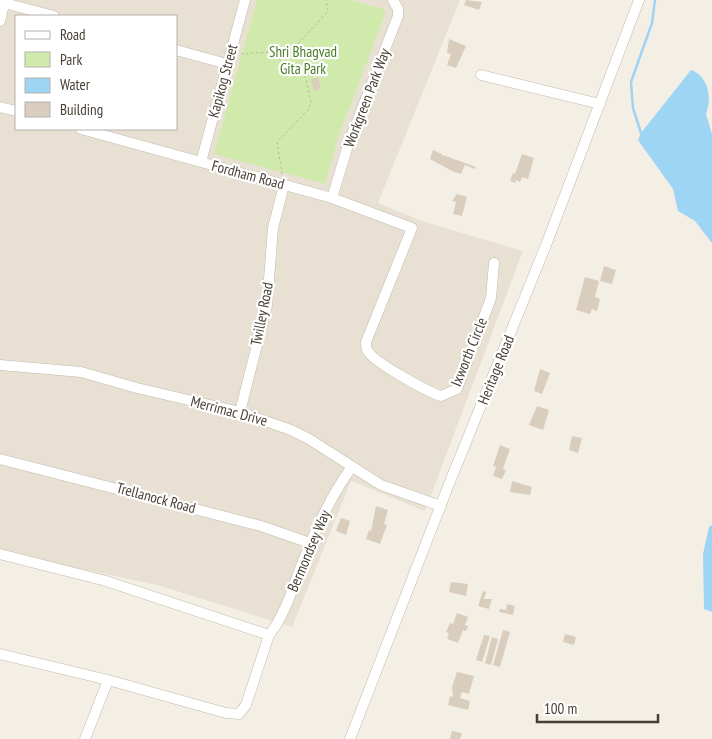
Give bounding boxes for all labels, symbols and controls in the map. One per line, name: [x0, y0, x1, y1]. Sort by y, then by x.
legend: [15, 15, 178, 130]
text: Road: [60, 25, 86, 44]
street label: Kapikog Street: [204, 42, 241, 120]
park label: Shri Bhagvad Gita Park: [269, 42, 337, 78]
street label: Workgreen Park Way: [339, 45, 394, 150]
text: Park: [60, 50, 82, 69]
text: Water: [60, 75, 91, 94]
text: Building: [60, 100, 103, 119]
street label: Fordham Road: [210, 156, 287, 193]
street label: Twilley Road: [246, 281, 277, 347]
street label: Ixworth Circle: [446, 315, 491, 389]
street label: Heritage Road: [473, 332, 518, 407]
street label: Merrimac Drive: [189, 391, 269, 430]
street label: Trellanock Road: [114, 478, 198, 517]
street label: Bermondsey Way: [283, 507, 334, 595]
scale bar: [537, 692, 658, 724]
text: 100 m: [544, 699, 577, 718]

